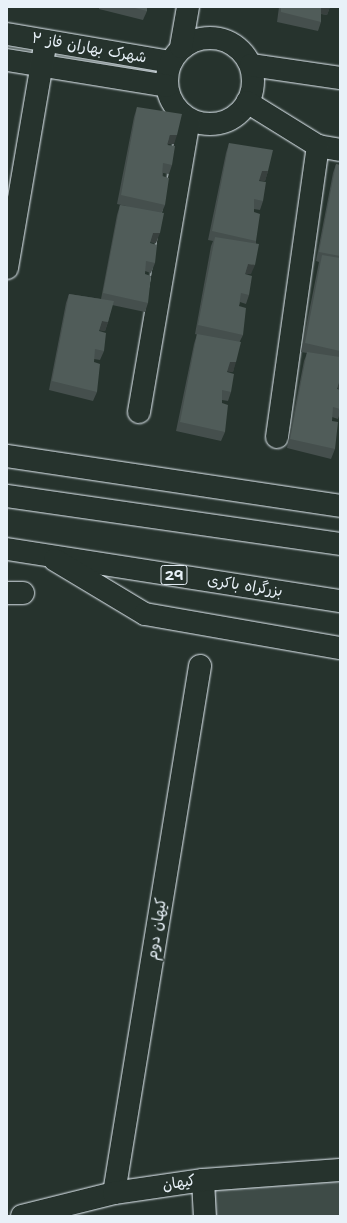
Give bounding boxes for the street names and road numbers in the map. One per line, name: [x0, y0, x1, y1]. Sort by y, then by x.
street label: شهرک بهاران فاز ۲: [30, 29, 148, 67]
road number: 29: [160, 563, 188, 587]
street label: بزرگراه باکری: [206, 571, 284, 601]
street label: کیهان دوم: [143, 897, 171, 961]
street label: کیهان: [161, 1172, 197, 1194]

